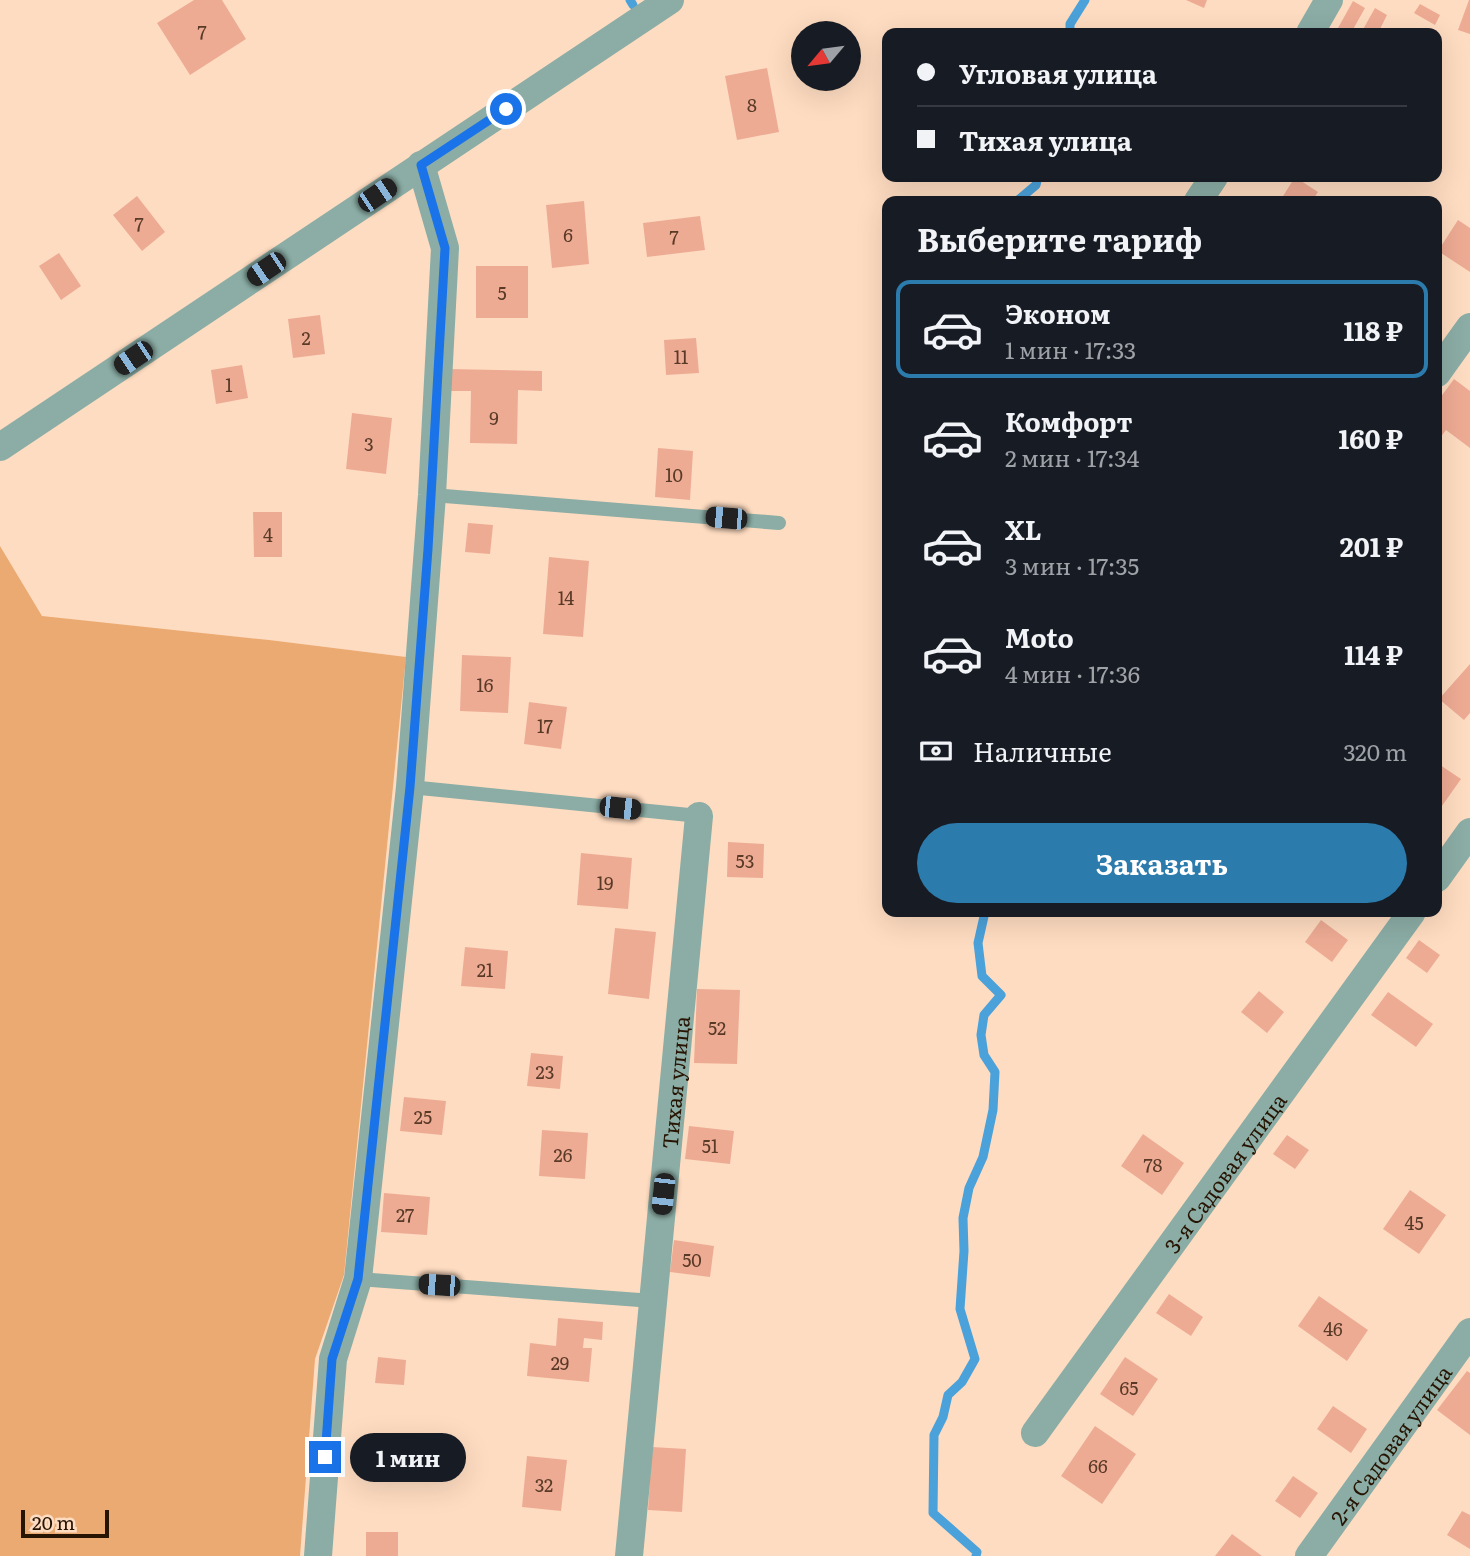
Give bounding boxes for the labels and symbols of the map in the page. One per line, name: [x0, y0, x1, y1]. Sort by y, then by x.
house number: 7: [197, 18, 207, 45]
north arrow: [791, 21, 861, 91]
house number: 8: [747, 91, 757, 118]
route start: [490, 93, 522, 125]
car: [354, 175, 401, 215]
house number: 7: [134, 210, 144, 237]
house number: 6: [563, 221, 573, 248]
house number: 7: [669, 223, 679, 250]
car: [243, 249, 290, 289]
house number: 5: [497, 279, 507, 306]
house number: 2: [301, 324, 311, 351]
car: [110, 338, 157, 378]
house number: 11: [674, 343, 688, 370]
house number: 1: [225, 371, 233, 398]
house number: 9: [489, 404, 499, 431]
house number: 3: [364, 430, 374, 457]
house number: 10: [665, 461, 683, 488]
car: [705, 506, 748, 530]
house number: 4: [263, 521, 273, 548]
house number: 14: [558, 584, 574, 611]
house number: 16: [477, 671, 494, 698]
house number: 17: [537, 712, 553, 739]
car: [599, 795, 642, 821]
house number: 53: [736, 847, 754, 874]
house number: 19: [597, 869, 613, 896]
house number: 21: [477, 956, 493, 983]
street label: Тихая улица: [652, 1014, 696, 1150]
house number: 52: [708, 1014, 726, 1041]
house number: 23: [536, 1058, 554, 1085]
street label: 3-я Садовая улица: [1155, 1085, 1293, 1259]
house number: 25: [414, 1103, 432, 1130]
house number: 51: [702, 1132, 718, 1159]
house number: 26: [554, 1141, 573, 1168]
house number: 78: [1143, 1151, 1163, 1178]
car: [651, 1172, 676, 1216]
house number: 27: [396, 1201, 414, 1228]
house number: 45: [1404, 1209, 1424, 1236]
house number: 50: [682, 1246, 702, 1273]
car: [418, 1273, 461, 1297]
house number: 46: [1323, 1315, 1343, 1342]
house number: 29: [551, 1349, 569, 1376]
street label: 2-я Садовая улица: [1321, 1357, 1458, 1530]
house number: 65: [1120, 1374, 1138, 1401]
callout: 1 мин: [350, 1432, 465, 1482]
route end: [309, 1441, 341, 1473]
house number: 66: [1088, 1452, 1108, 1479]
house number: 32: [535, 1471, 553, 1498]
scale bar: [21, 1507, 108, 1539]

